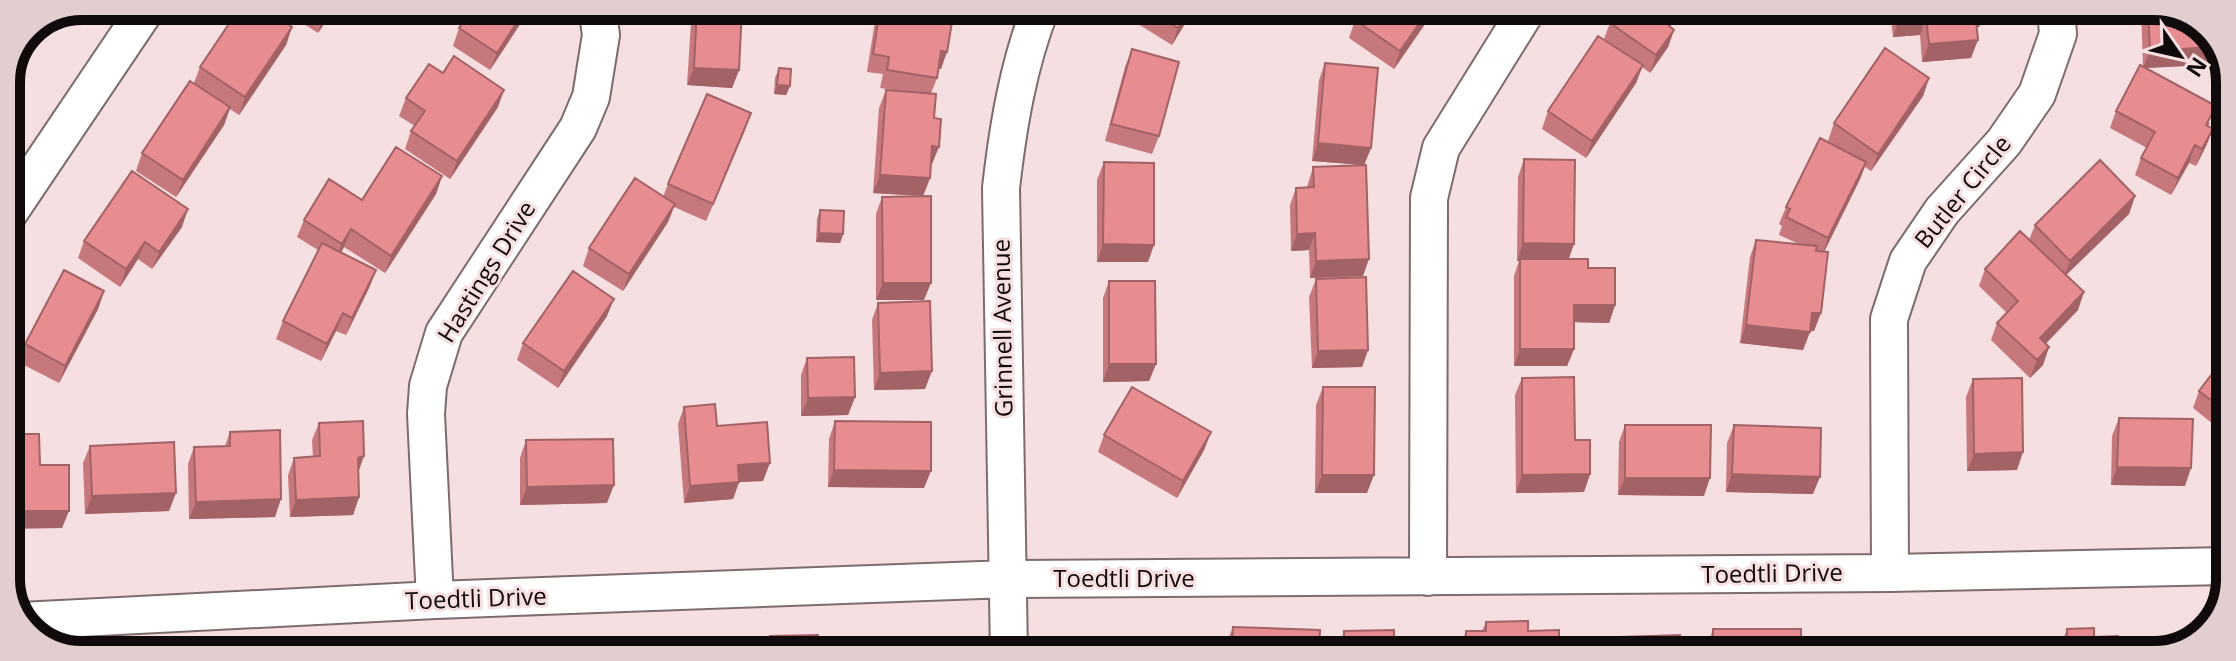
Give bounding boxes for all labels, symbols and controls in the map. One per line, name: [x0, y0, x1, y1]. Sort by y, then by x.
north arrow: [2140, 16, 2220, 96]
text: N: [2180, 52, 2215, 84]
street label: Butler Circle: [1906, 128, 2018, 254]
street label: Hastings Drive: [429, 194, 542, 348]
street label: Grinnell Avenue: [983, 239, 1020, 417]
street label: Toedtli Drive: [1701, 555, 1843, 590]
street label: Toedtli Drive: [1053, 561, 1195, 594]
street label: Toedtli Drive: [405, 579, 547, 616]

